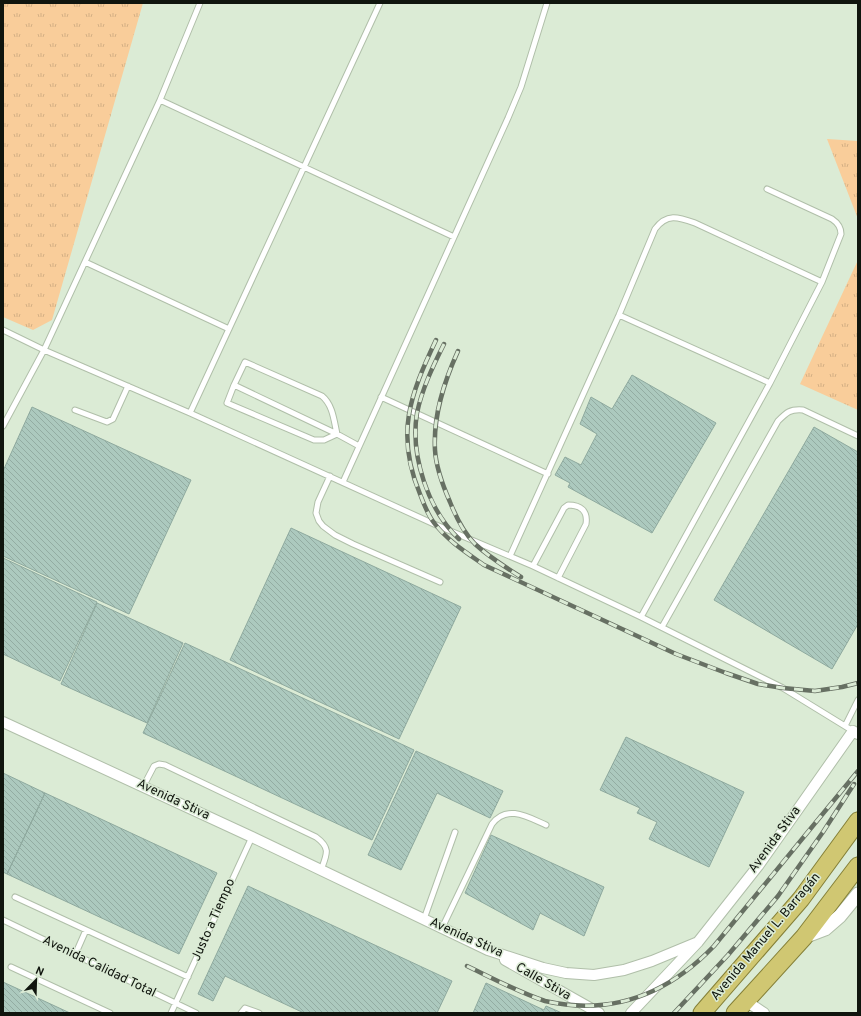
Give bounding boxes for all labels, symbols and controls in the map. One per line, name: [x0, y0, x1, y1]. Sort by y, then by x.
street label: Avenida Stiva: [134, 776, 212, 824]
street label: Avenida Stiva: [745, 804, 805, 876]
street label: Avenida Manuel L. Barragán: [708, 870, 824, 1004]
street label: Justo a Tiempo: [189, 876, 239, 964]
street label: Avenida Stiva: [427, 915, 505, 961]
street label: Avenida Calidad Total: [40, 933, 158, 1001]
north arrow: [16, 960, 56, 1000]
street label: Calle Stiva: [513, 960, 573, 1004]
text: N: [33, 964, 46, 980]

